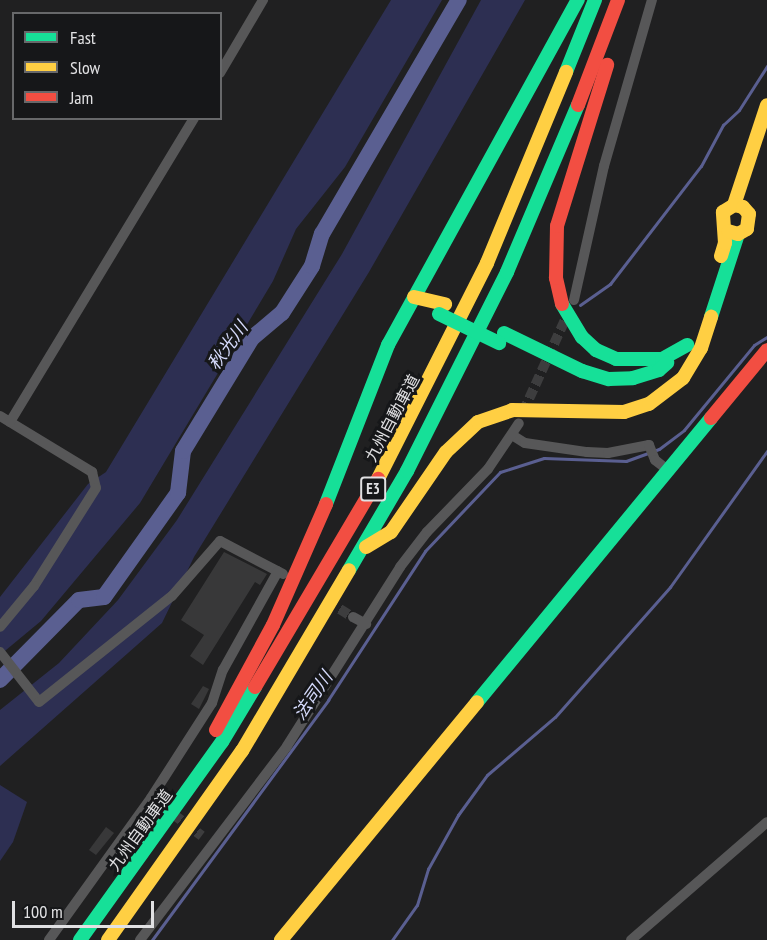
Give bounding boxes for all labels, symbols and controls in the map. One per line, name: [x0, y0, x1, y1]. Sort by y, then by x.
legend: [12, 12, 222, 120]
text: Fast: [70, 26, 96, 49]
text: Slow: [70, 56, 100, 79]
text: Jam: [70, 86, 93, 109]
water label: 秋光川: [203, 318, 253, 374]
street label: 九州自動車道: [361, 371, 423, 465]
road number: E3: [360, 477, 386, 501]
water label: 法司川: [289, 668, 337, 724]
street label: 九州自動車道: [104, 786, 176, 874]
scale bar: [15, 889, 158, 927]
text: 100 m: [23, 900, 63, 923]

